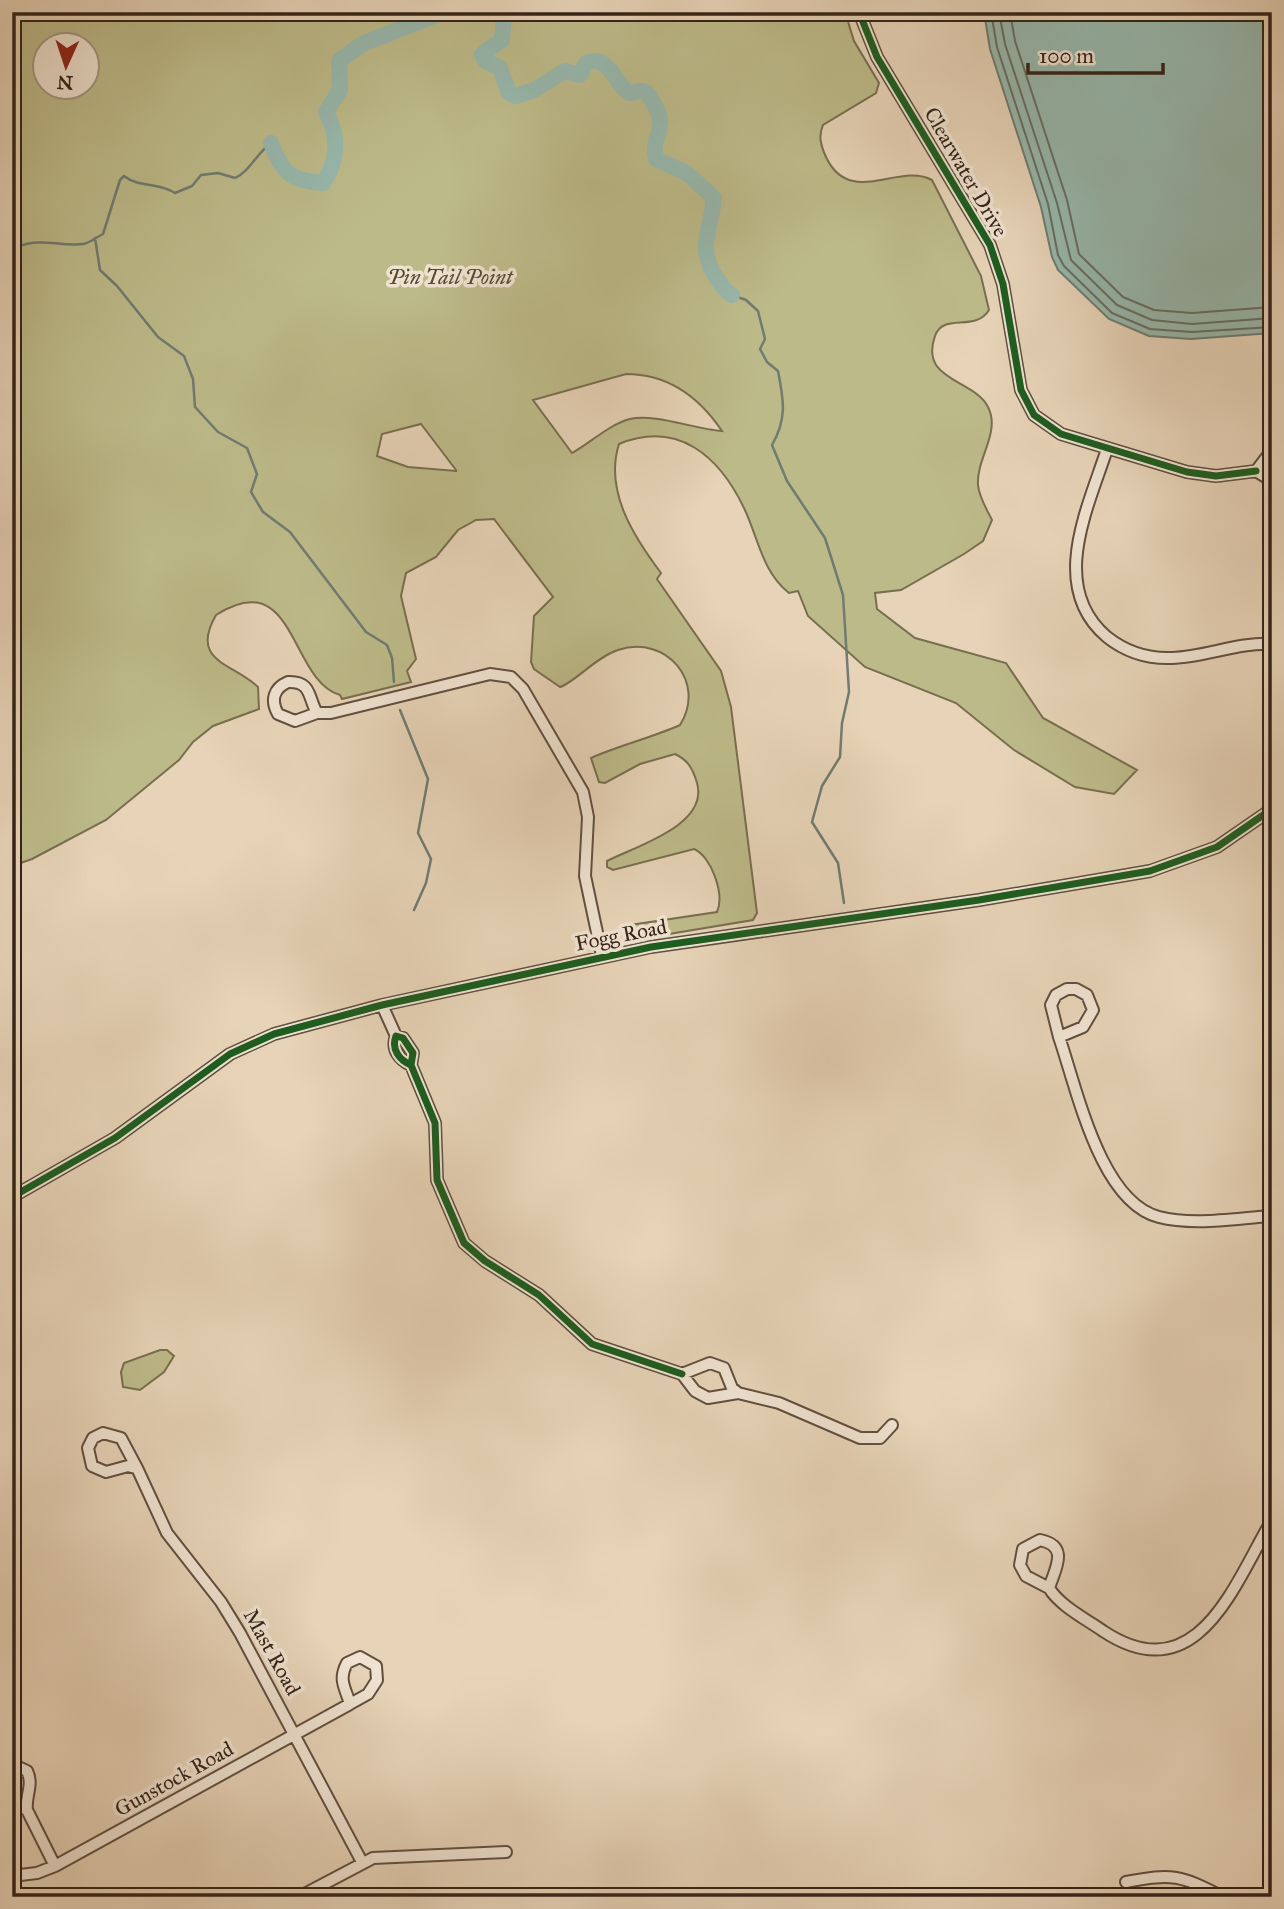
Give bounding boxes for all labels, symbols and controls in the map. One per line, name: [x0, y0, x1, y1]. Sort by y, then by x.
north arrow: [32, 32, 102, 102]
scale bar: [1028, 32, 1163, 76]
text: 100 m: [1039, 43, 1094, 69]
text: N: [56, 71, 74, 94]
street label: Clearwater Drive: [918, 103, 1014, 242]
park label: Pin Tail Point: [387, 264, 514, 290]
street label: Fogg Road: [573, 913, 669, 957]
street label: Mast Road: [238, 1604, 307, 1700]
street label: Gunstock Road: [110, 1736, 238, 1822]

